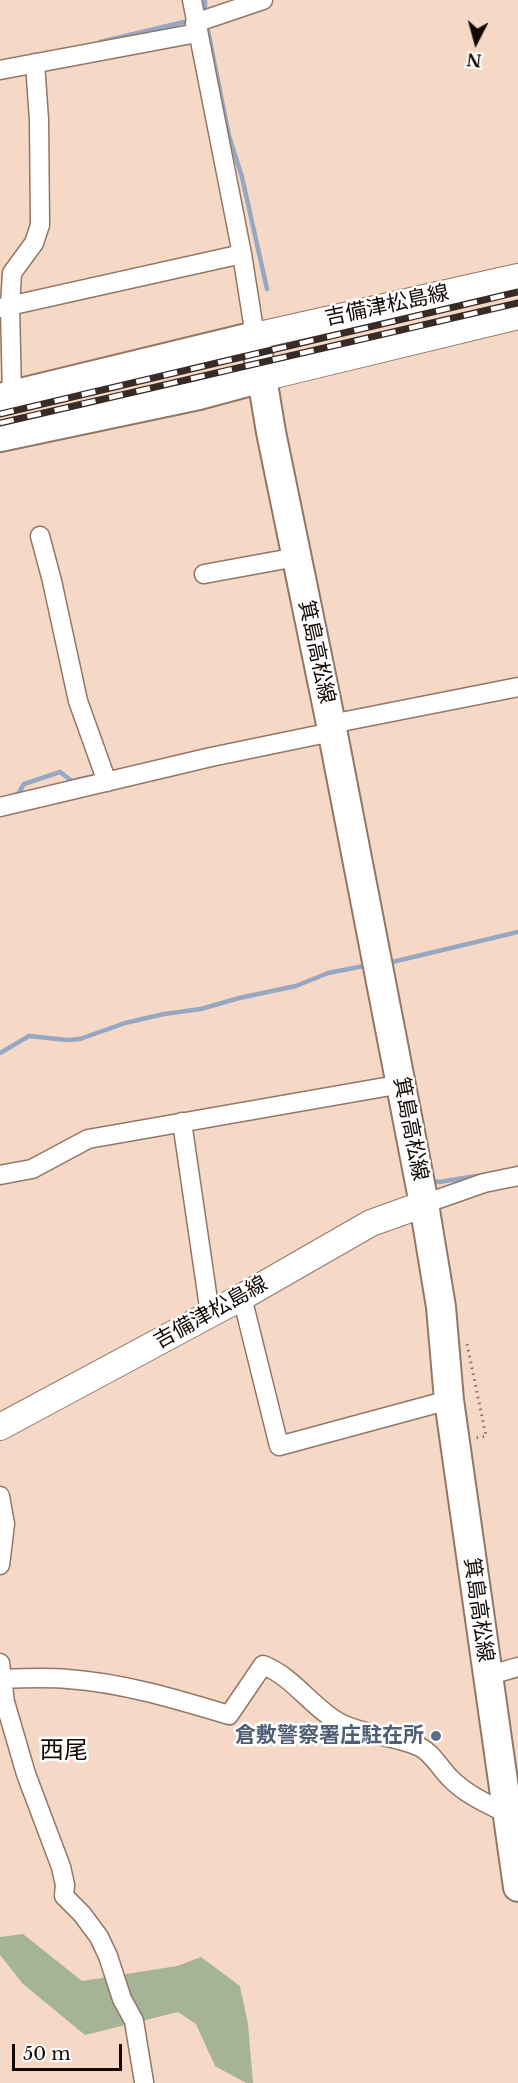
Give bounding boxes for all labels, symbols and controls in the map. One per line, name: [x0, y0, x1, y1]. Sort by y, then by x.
north arrow: [446, 12, 506, 72]
text: N: [466, 49, 483, 71]
street label: 吉備津松島線: [323, 281, 451, 331]
street label: 箕島高松線: [293, 598, 339, 706]
street label: 箕島高松線: [388, 1075, 432, 1183]
street label: 吉備津松島線: [150, 1271, 272, 1355]
street label: 箕島高松線: [458, 1556, 498, 1664]
place label: 倉敷警察署庄駐在所: [235, 1723, 424, 1749]
marker: 倉敷警察署庄駐在所: [429, 1729, 443, 1743]
district label: 西尾: [40, 1737, 88, 1765]
scale bar: [15, 2032, 124, 2070]
text: 50 m: [23, 2043, 71, 2065]

